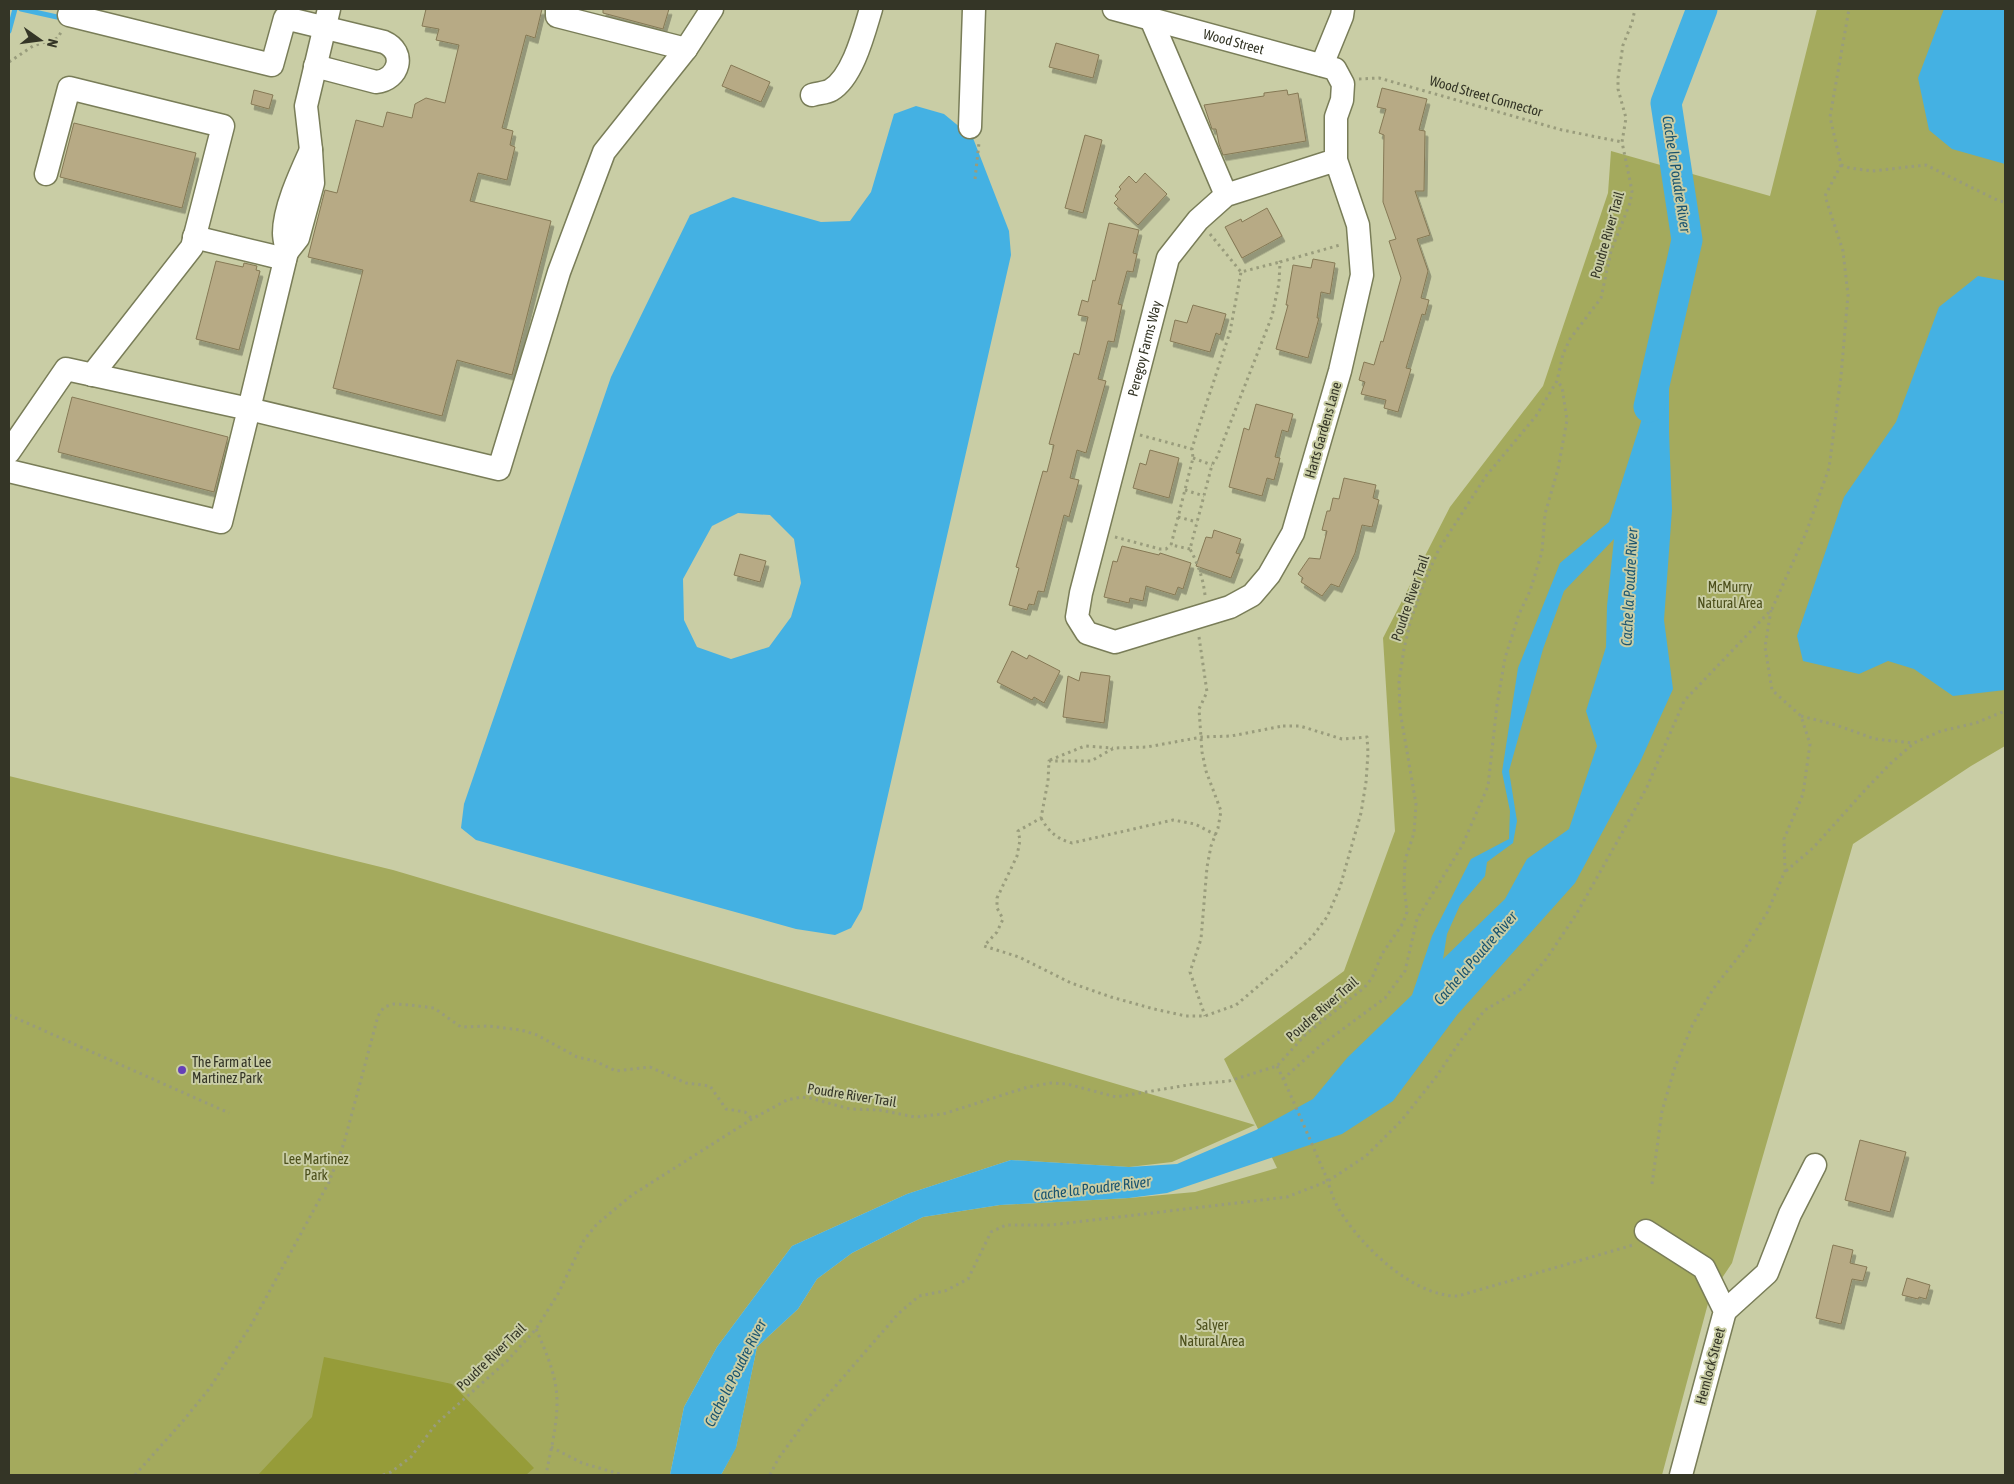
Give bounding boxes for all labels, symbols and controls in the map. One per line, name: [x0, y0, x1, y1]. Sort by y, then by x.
north arrow: [15, 15, 65, 65]
street label: Wood Street: [1202, 26, 1266, 57]
text: N: [44, 37, 61, 49]
street label: Wood Street Connector: [1428, 72, 1545, 120]
water label: Cache la Poudre River: [1659, 114, 1695, 234]
street label: Poudre River Trail: [1587, 189, 1627, 280]
street label: Peregoy Farms Way: [1124, 299, 1165, 398]
street label: Harts Gardens Lane: [1302, 380, 1344, 480]
water label: Cache la Poudre River: [1617, 527, 1641, 646]
street label: Poudre River Trail: [1388, 553, 1432, 643]
park label: McMurry Natural Area: [1697, 579, 1763, 611]
water label: Cache la Poudre River: [1430, 908, 1520, 1008]
street label: Poudre River Trail: [1283, 973, 1361, 1045]
place label: The Farm at Lee Martinez Park: [192, 1054, 271, 1086]
marker: The Farm at Lee Martinez Park: [176, 1064, 188, 1076]
street label: Poudre River Trail: [806, 1080, 898, 1110]
park label: Lee Martinez Park: [283, 1151, 349, 1183]
water label: Cache la Poudre River: [1032, 1172, 1152, 1204]
water label: Cache la Poudre River: [701, 1316, 770, 1429]
park label: Salyer Natural Area: [1179, 1317, 1245, 1349]
street label: Poudre River Trail: [453, 1320, 529, 1394]
street label: Hemlock Street: [1692, 1326, 1728, 1406]

